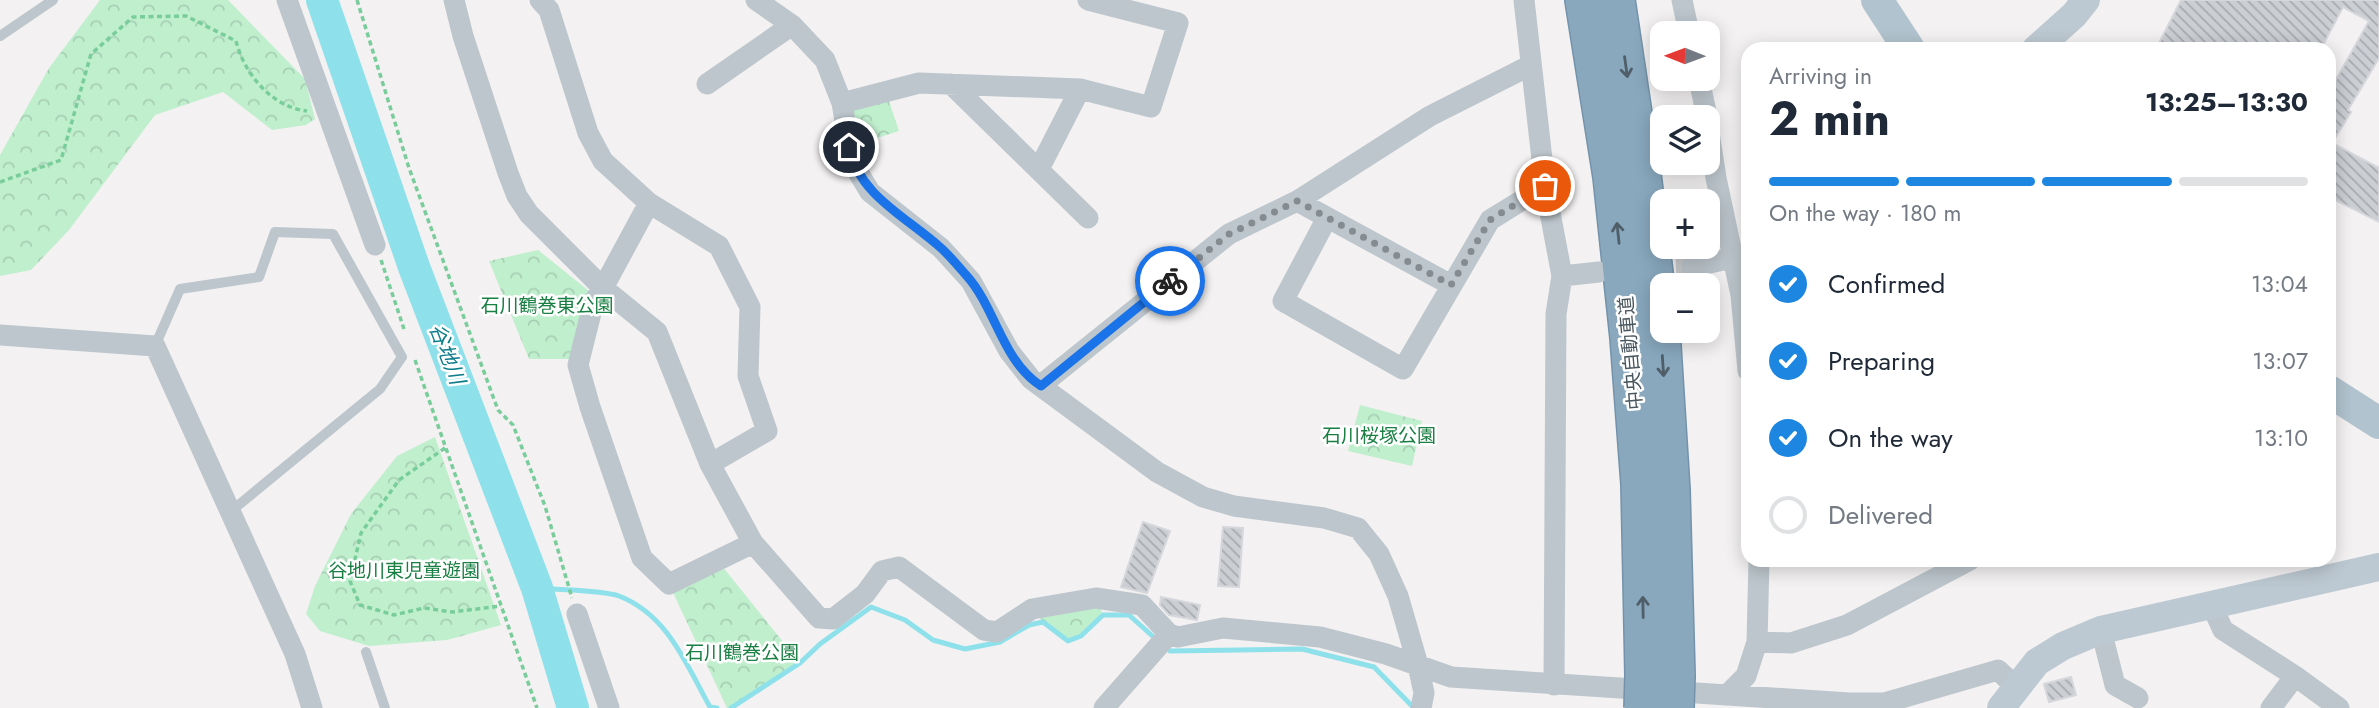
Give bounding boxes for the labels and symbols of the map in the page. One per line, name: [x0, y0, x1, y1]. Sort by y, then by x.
north arrow: [1650, 21, 1720, 91]
one-way arrow: [1620, 56, 1633, 78]
pin: [819, 117, 879, 177]
pin: [1515, 156, 1575, 216]
one-way arrow: [1611, 223, 1624, 245]
courier: [1135, 246, 1205, 316]
park label: 石川鶴巻東公園: [480, 292, 614, 319]
street label: 中央自動車道: [1612, 295, 1649, 411]
water label: 谷地川: [422, 319, 473, 391]
one-way arrow: [1657, 354, 1670, 377]
park label: 石川桜塚公園: [1322, 422, 1436, 449]
park label: 谷地川東児童遊園: [328, 557, 480, 584]
one-way arrow: [1636, 596, 1649, 619]
park label: 石川鶴巻公園: [685, 639, 799, 666]

